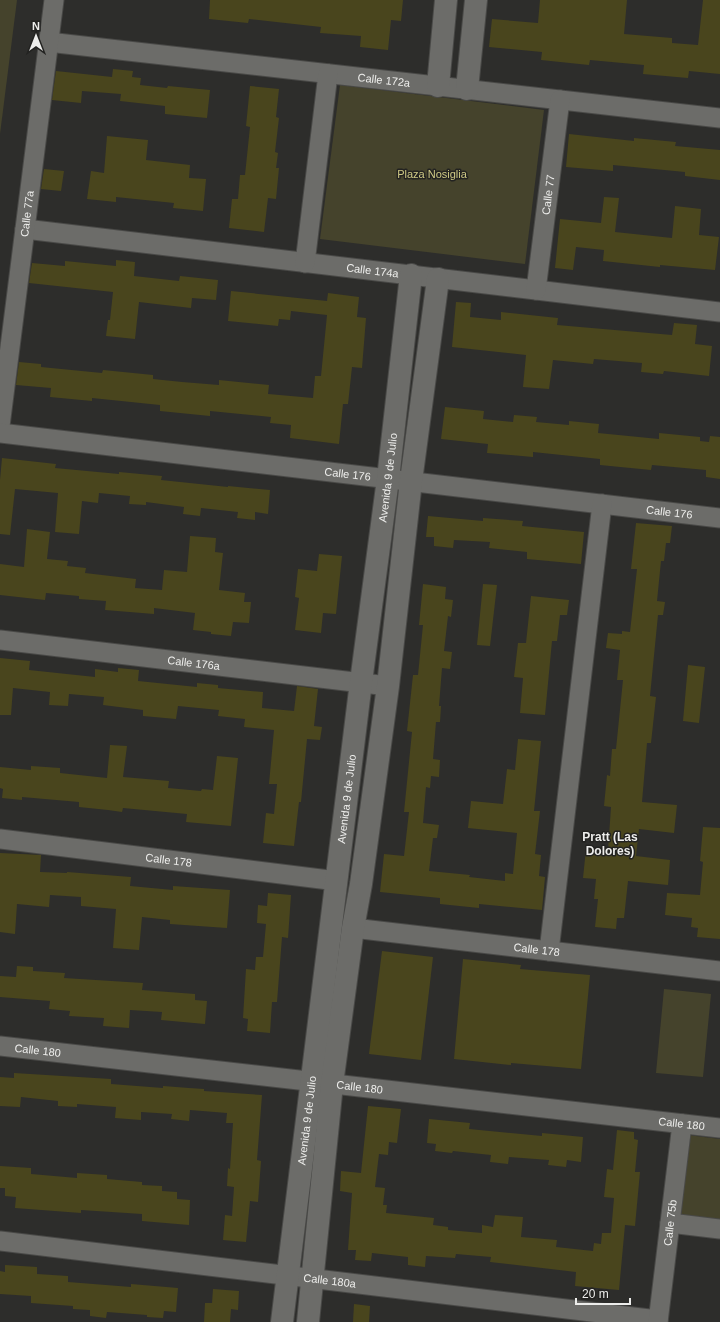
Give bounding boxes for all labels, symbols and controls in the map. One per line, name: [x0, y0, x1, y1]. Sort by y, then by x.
north arrow: [16, 16, 56, 56]
text: N: [32, 20, 40, 32]
street label: Calle 172a: [357, 71, 412, 89]
park label: Plaza Nosiglia: [397, 168, 468, 180]
street label: Calle 77: [540, 174, 557, 216]
street label: Calle 77a: [18, 189, 36, 238]
street label: Calle 174a: [346, 261, 400, 280]
street label: Avenida 9 de Julio: [376, 432, 399, 523]
street label: Calle 176: [324, 465, 371, 483]
street label: Calle 176: [646, 503, 693, 521]
street label: Calle 176a: [167, 654, 221, 672]
street label: Avenida 9 de Julio: [335, 754, 358, 844]
district label: Pratt (Las Dolores): [582, 830, 638, 858]
street label: Calle 178: [145, 851, 193, 869]
street label: Calle 178: [513, 941, 561, 958]
street label: Calle 180: [14, 1042, 62, 1059]
street label: Avenida 9 de Julio: [295, 1075, 318, 1166]
street label: Calle 180: [336, 1078, 383, 1096]
street label: Calle 180: [658, 1115, 705, 1132]
street label: Calle 75b: [661, 1199, 679, 1247]
street label: Calle 180a: [303, 1271, 357, 1290]
scale bar: [576, 1280, 630, 1306]
text: 20 m: [582, 1287, 609, 1301]

